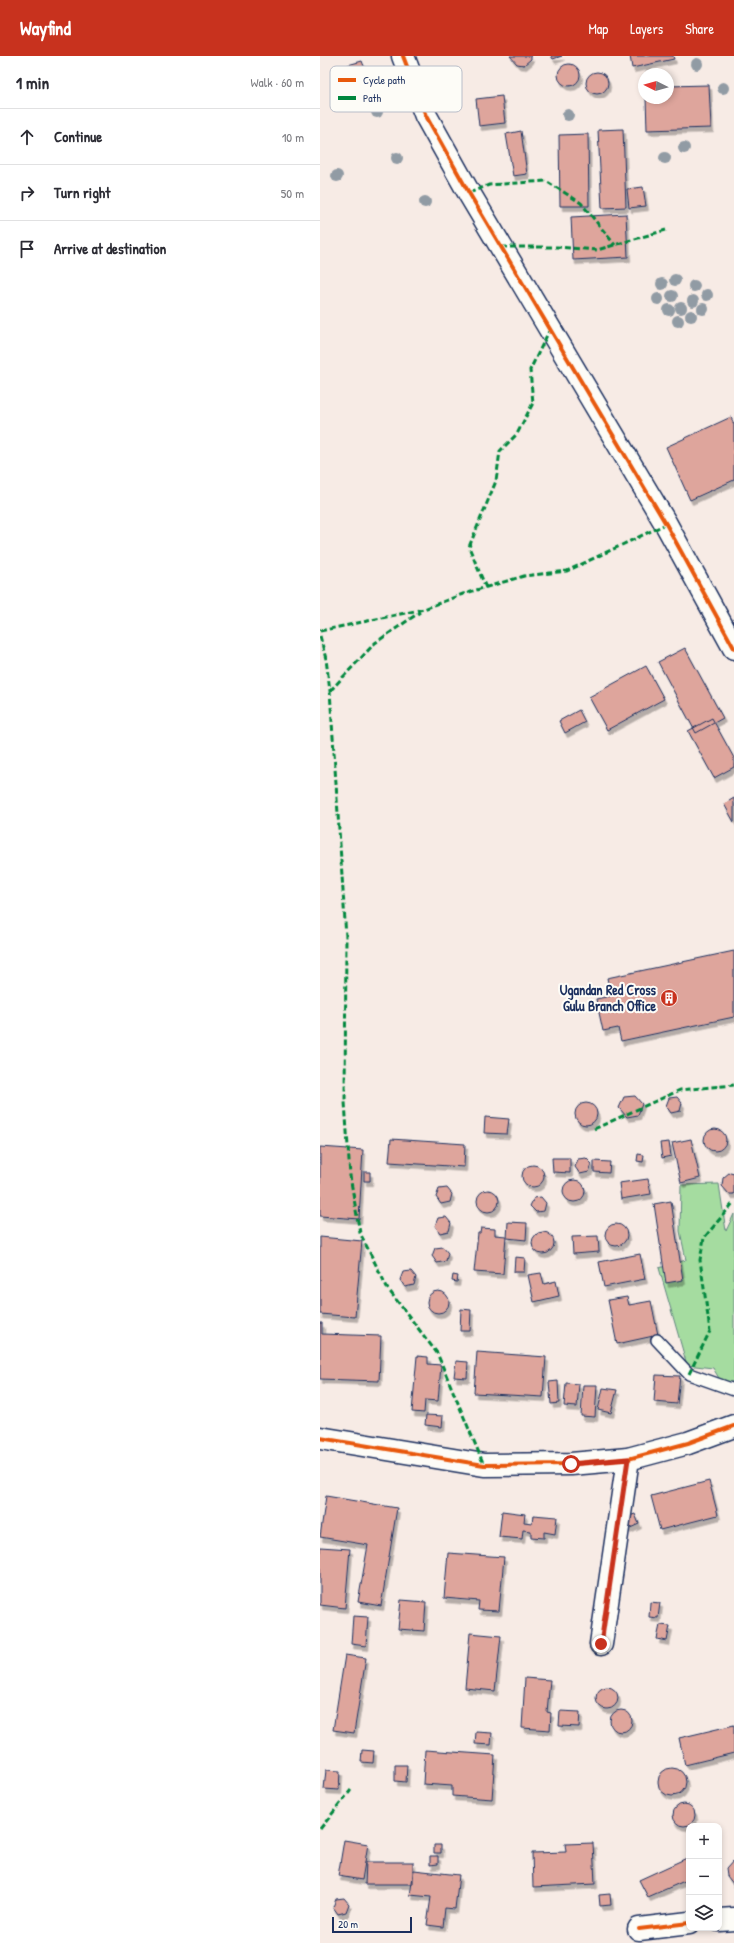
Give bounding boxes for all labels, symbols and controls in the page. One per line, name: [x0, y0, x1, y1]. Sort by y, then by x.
text: Wayfind: [20, 15, 71, 41]
text: Map: [588, 19, 608, 38]
text: Layers: [630, 19, 663, 38]
text: Share: [685, 19, 714, 38]
legend: [330, 66, 462, 112]
north arrow: [638, 68, 674, 104]
text: 1 min: [16, 71, 49, 94]
text: Walk · 60 m: [251, 73, 304, 91]
text: Cycle path: [363, 73, 406, 87]
text: Path: [363, 91, 381, 105]
icon: ahead: [16, 126, 38, 148]
text: Continue: [54, 126, 102, 147]
text: 10 m: [282, 128, 304, 146]
icon: right: [16, 182, 38, 204]
text: Turn right: [54, 182, 110, 203]
text: 50 m: [281, 184, 304, 202]
icon: arrive: [16, 238, 38, 260]
text: Arrive at destination: [54, 238, 166, 259]
place label: Ugandan Red Cross Gulu Branch Office: [560, 980, 657, 1015]
building icon: Ugandan Red Cross Gulu Branch Office: [659, 988, 679, 1008]
route start: [562, 1455, 580, 1473]
route end: [592, 1635, 610, 1653]
map controls: [686, 1823, 722, 1931]
button: +: [686, 1823, 722, 1859]
button: −: [686, 1859, 722, 1895]
button: layers: [686, 1895, 722, 1931]
scale bar: [332, 1915, 412, 1934]
text: 20 m: [338, 1917, 358, 1931]

